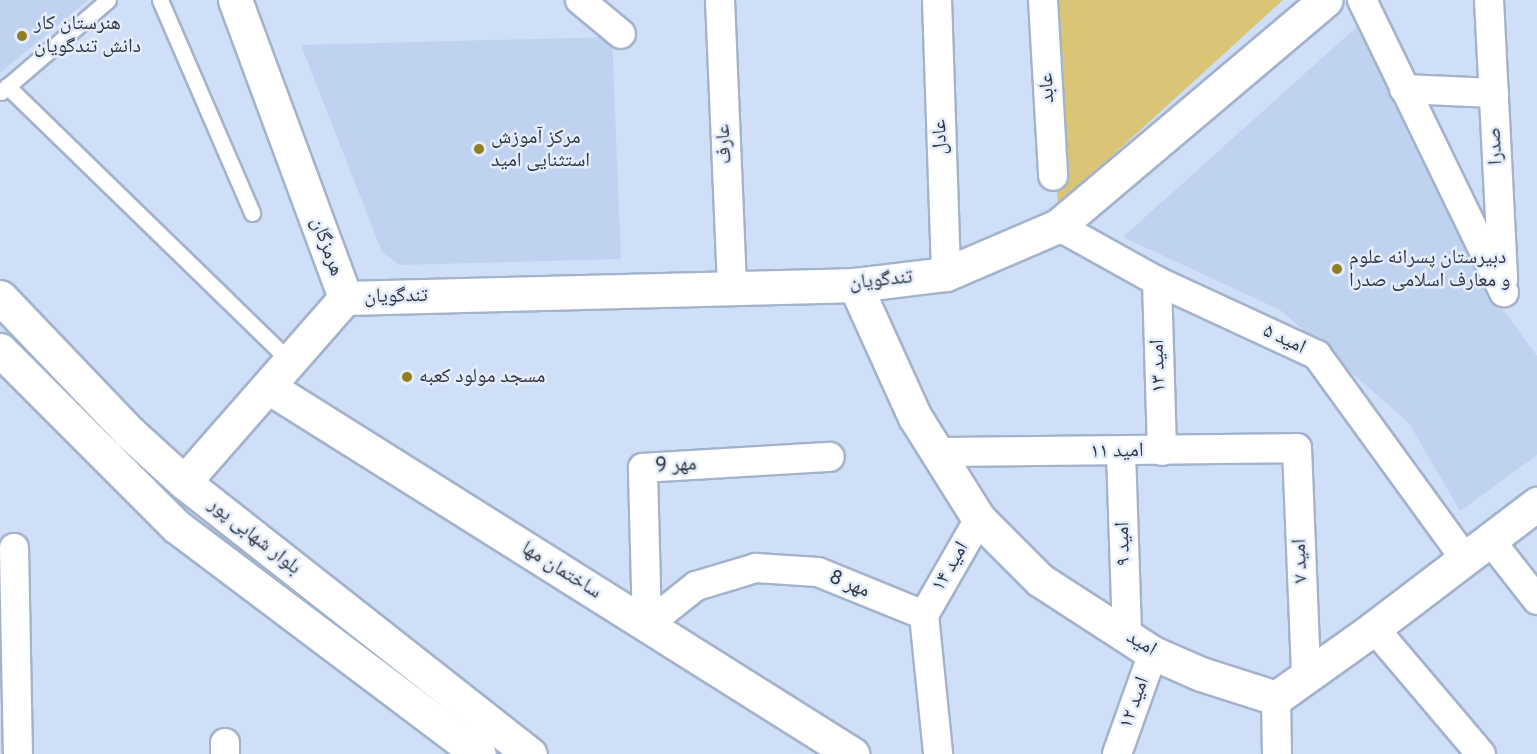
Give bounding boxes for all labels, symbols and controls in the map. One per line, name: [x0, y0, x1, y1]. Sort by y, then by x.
place label: هنرستان کار دانش تندگویان: [34, 13, 141, 60]
marker: هنرستان کار دانش تندگویان: [15, 29, 29, 43]
street label: عابد: [1035, 72, 1061, 104]
street label: عادل: [928, 119, 954, 155]
street label: عارف: [712, 123, 738, 165]
place label: مرکز آموزش استثنایی امید: [491, 126, 590, 173]
street label: صدرا: [1483, 127, 1509, 165]
marker: مرکز آموزش استثنایی امید: [472, 142, 486, 156]
street label: هرمزگان: [304, 214, 348, 280]
place label: دبیرستان پسرانه علوم و معارف اسلامی صدرا: [1349, 246, 1510, 293]
marker: دبیرستان پسرانه علوم و معارف اسلامی صدرا: [1330, 262, 1344, 276]
street label: تندگویان: [848, 266, 914, 296]
street label: تندگویان: [364, 284, 428, 310]
street label: امید ۵: [1259, 320, 1309, 360]
street label: امید ۱۳: [1146, 339, 1172, 393]
place label: مسجد مولود کعبه: [419, 365, 545, 389]
marker: مسجد مولود کعبه: [400, 370, 414, 384]
street label: امید ۱۱: [1090, 440, 1144, 464]
street label: مهر 9: [655, 453, 697, 479]
street label: بلوار شهابی پور: [203, 493, 305, 581]
street label: امید ۹: [1111, 521, 1137, 567]
street label: ساختمان مها: [517, 537, 605, 605]
street label: امید ۱۴: [927, 538, 975, 596]
street label: امید ۷: [1288, 538, 1314, 584]
street label: مهر 8: [825, 566, 873, 604]
street label: امید: [1122, 626, 1160, 662]
street label: امید ۱۲: [1115, 674, 1155, 732]

